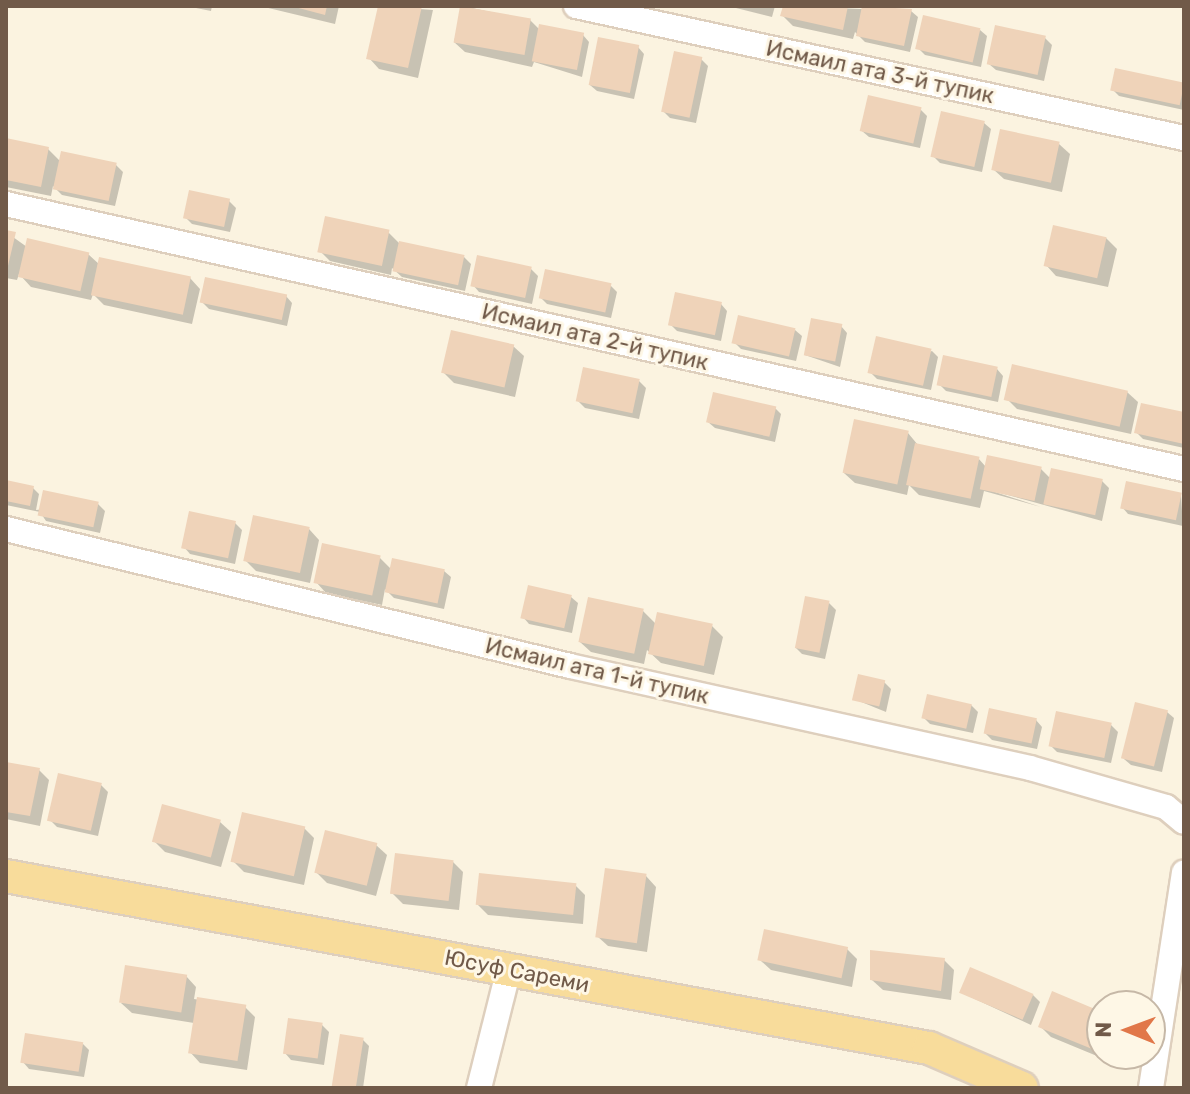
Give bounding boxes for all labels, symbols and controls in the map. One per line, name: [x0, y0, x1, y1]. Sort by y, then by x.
street label: Исмаил ата 3-й тупик: [764, 35, 996, 109]
street label: Исмаил ата 2-й тупик: [479, 298, 711, 376]
street label: Исмаил ата 1-й тупик: [483, 632, 711, 710]
street label: Юсуф Сареми: [442, 944, 592, 998]
north arrow: [1086, 990, 1166, 1070]
text: N: [1090, 1021, 1117, 1038]

